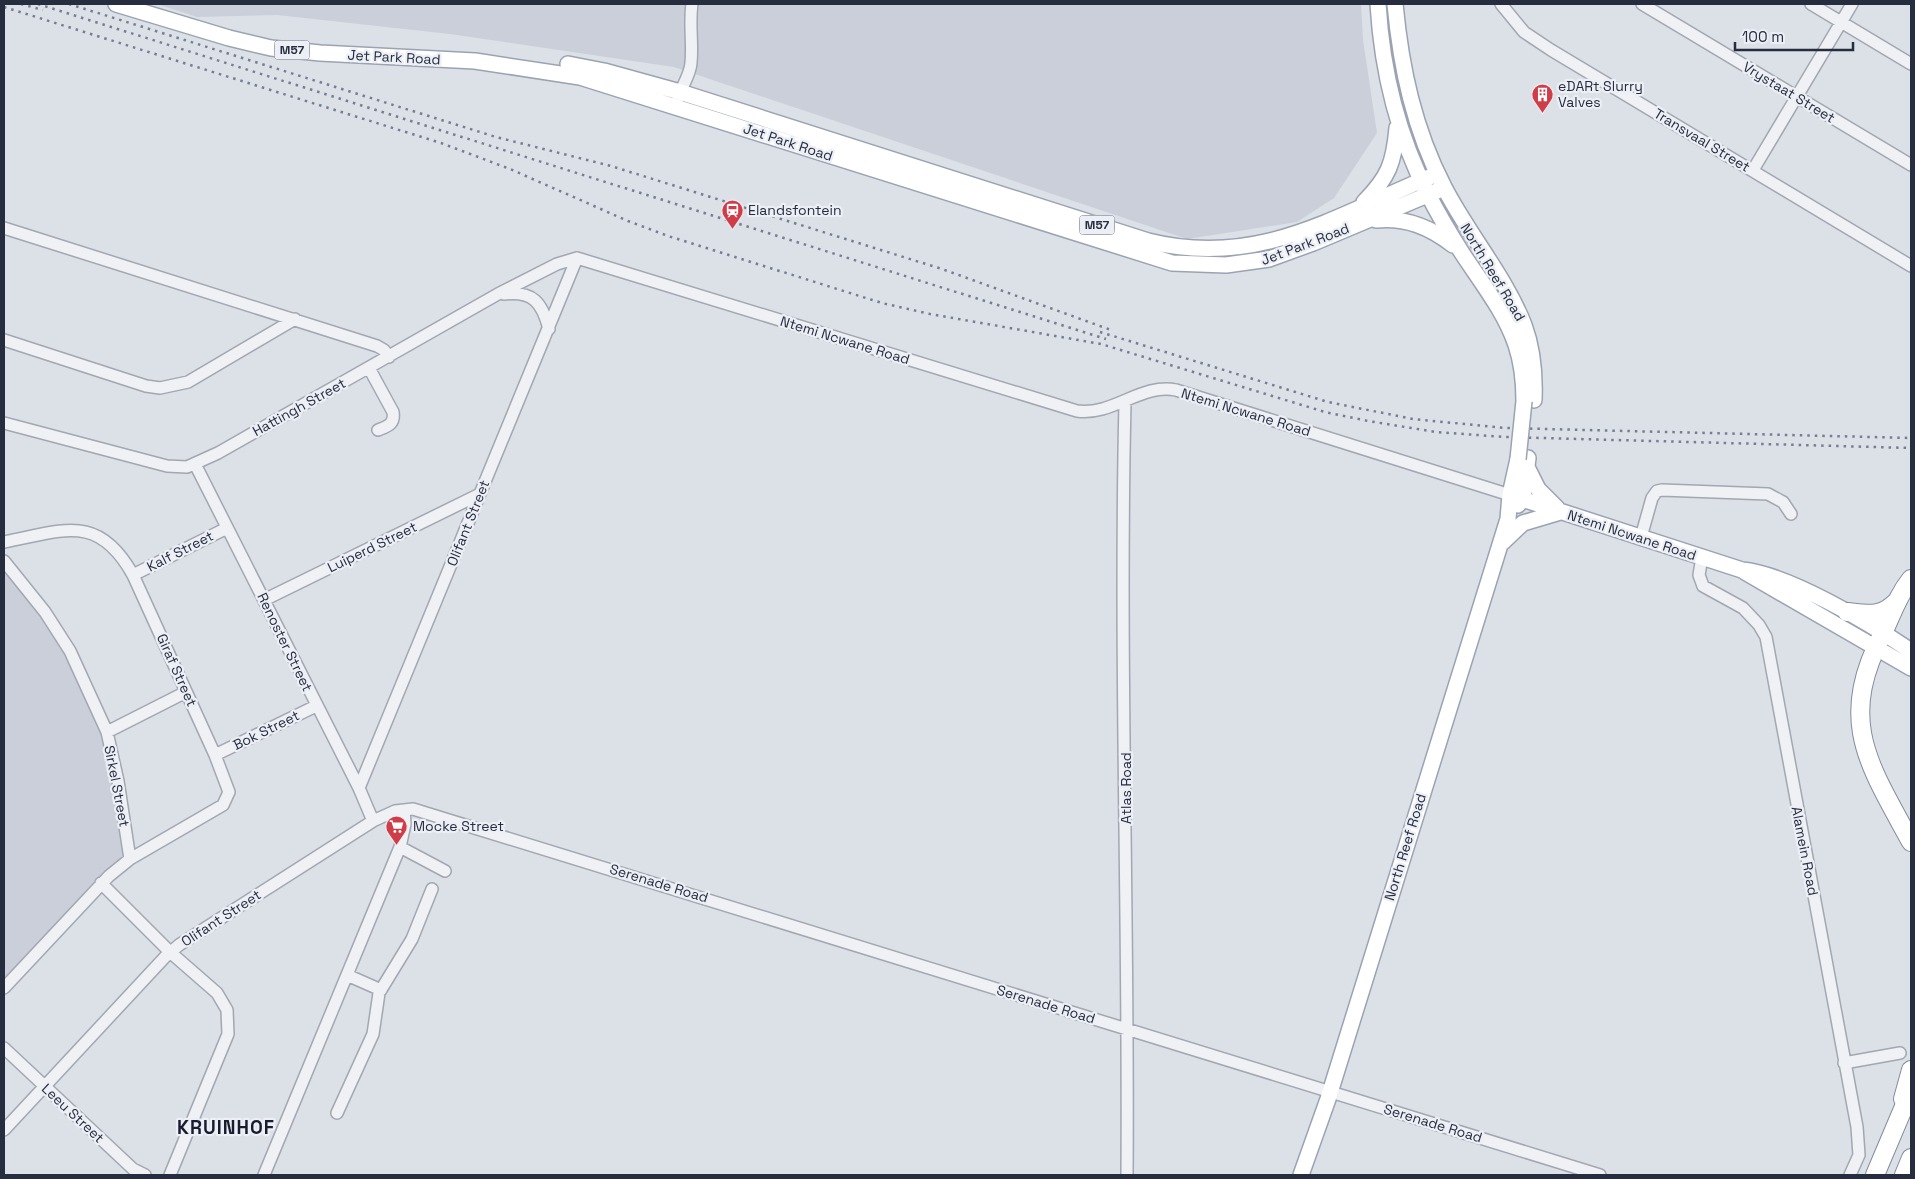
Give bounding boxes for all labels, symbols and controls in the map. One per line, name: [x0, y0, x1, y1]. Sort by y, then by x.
scale bar: [1735, 20, 1852, 52]
text: 100 m: [1742, 27, 1784, 46]
road number: M57: [274, 40, 310, 60]
street label: Jet Park Road: [347, 46, 441, 68]
street label: Vrystaat Street: [1740, 57, 1838, 127]
place label: eDARt Slurry Valves: [1558, 77, 1643, 111]
building icon: eDARt Slurry Valves: [1530, 82, 1554, 113]
street label: Transvaal Street: [1651, 104, 1753, 176]
street label: Jet Park Road: [741, 119, 835, 165]
station icon: Elandsfontein: [720, 198, 744, 229]
place label: Elandsfontein: [748, 201, 842, 219]
road number: M57: [1080, 216, 1114, 234]
street label: Jet Park Road: [1258, 219, 1352, 269]
street label: North Reef Road: [1457, 220, 1529, 324]
street label: Ntemi Ncwane Road: [778, 312, 912, 368]
street label: Hattingh Street: [249, 374, 349, 440]
street label: Ntemi Ncwane Road: [1179, 384, 1313, 440]
street label: Olifant Street: [443, 477, 493, 569]
street label: Ntemi Ncwane Road: [1565, 506, 1699, 564]
street label: Luiperd Street: [324, 518, 420, 576]
street label: Kalf Street: [144, 527, 216, 575]
street label: Renoster Street: [253, 590, 317, 694]
street label: Giraf Street: [153, 631, 201, 709]
street label: Bok Street: [230, 706, 302, 754]
street label: Sirkel Street: [100, 744, 134, 828]
street label: Atlas Road: [1117, 752, 1135, 824]
street label: North Reef Road: [1380, 791, 1430, 903]
street label: Alamein Road: [1788, 805, 1822, 897]
supermarket icon: Mocke Street: [385, 814, 409, 845]
place label: Mocke Street: [413, 817, 504, 835]
street label: Serenade Road: [608, 859, 710, 907]
street label: Olifant Street: [178, 886, 264, 950]
street label: Serenade Road: [995, 980, 1097, 1028]
street label: Leeu Street: [38, 1079, 108, 1147]
street label: Serenade Road: [1382, 1099, 1484, 1147]
district label: KRUINHOF: [177, 1115, 275, 1140]

